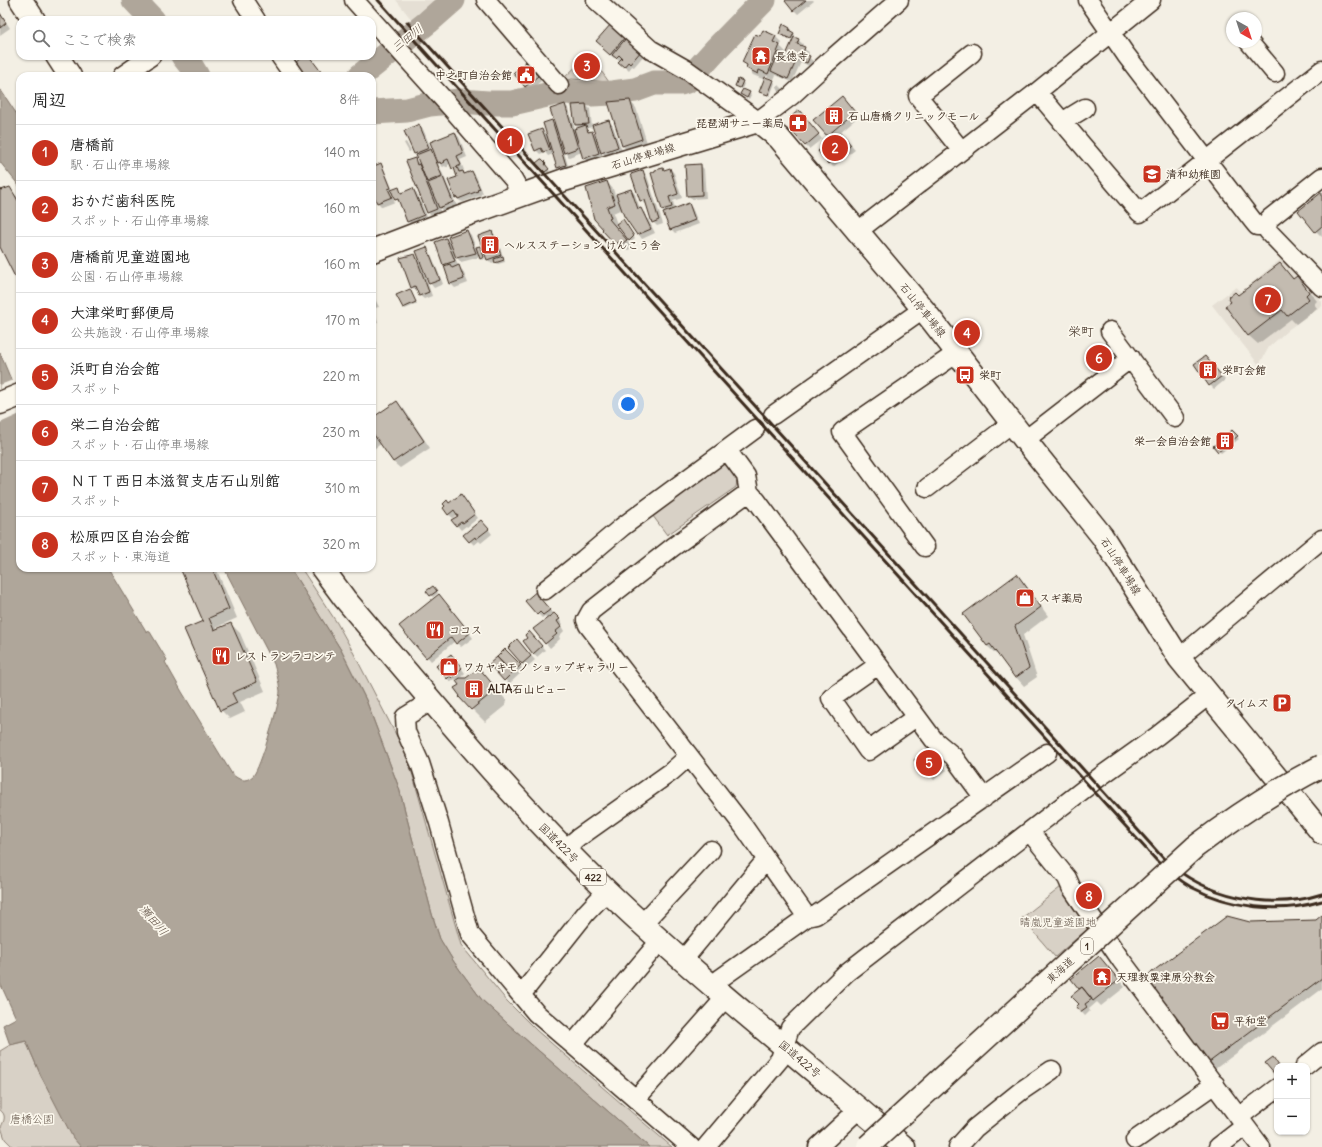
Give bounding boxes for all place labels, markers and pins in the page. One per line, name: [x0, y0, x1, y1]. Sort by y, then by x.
temple icon: 長徳寺: [750, 45, 772, 67]
place label: 長徳寺: [775, 49, 808, 63]
pin: 3: [574, 51, 600, 81]
public building icon: 中之町自治会館: [515, 64, 537, 86]
place label: 中之町自治会館: [435, 68, 512, 82]
building icon: 石山唐橋クリニックモール: [823, 105, 845, 127]
place label: 石山唐橋クリニックモール: [848, 109, 980, 123]
pharmacy icon: 琵琶湖サニー薬局: [787, 112, 809, 134]
place label: 琵琶湖サニー薬局: [696, 116, 784, 130]
pin: 1: [497, 126, 523, 156]
pin: 2: [822, 133, 848, 163]
school or university icon: 清和幼稚園: [1141, 163, 1163, 185]
place label: 清和幼稚園: [1166, 167, 1221, 181]
building icon: ヘルスステーション けんこう舎: [479, 234, 501, 256]
place label: ヘルスステーション けんこう舎: [504, 238, 661, 252]
pin: 7: [1255, 285, 1281, 315]
pin: 4: [954, 318, 980, 348]
pin: 6: [1086, 343, 1112, 373]
building icon: 栄町会館: [1197, 359, 1219, 381]
place label: 栄町会館: [1222, 363, 1266, 377]
bus stop icon: 栄町: [954, 364, 976, 386]
place label: 栄町: [979, 368, 1002, 382]
building icon: 栄一会自治会館: [1214, 430, 1236, 452]
place label: 栄一会自治会館: [1134, 434, 1211, 448]
shop icon: スギ薬局: [1014, 587, 1036, 609]
place label: スギ薬局: [1039, 591, 1083, 605]
restaurant icon: ココス: [424, 619, 446, 641]
place label: ココス: [449, 623, 482, 637]
restaurant icon: レストランラコンテ: [210, 645, 232, 667]
place label: レストランラコンテ: [235, 649, 336, 663]
shop icon: ワカヤキモノ ショップギャラリー: [438, 656, 460, 678]
place label: ワカヤキモノ ショップギャラリー: [463, 660, 629, 674]
building icon: ALTA石山ビュー: [463, 678, 485, 700]
place label: ALTA石山ビュー: [488, 682, 566, 696]
parking icon: タイムズ: [1271, 692, 1293, 714]
place label: タイムズ: [1225, 696, 1268, 710]
pin: 5: [916, 748, 942, 778]
pin: 8: [1076, 881, 1102, 911]
temple icon: 天理教粟津原分教会: [1091, 966, 1113, 988]
place label: 天理教粟津原分教会: [1116, 970, 1215, 984]
supermarket icon: 平和堂: [1209, 1010, 1231, 1032]
place label: 平和堂: [1234, 1014, 1267, 1028]

